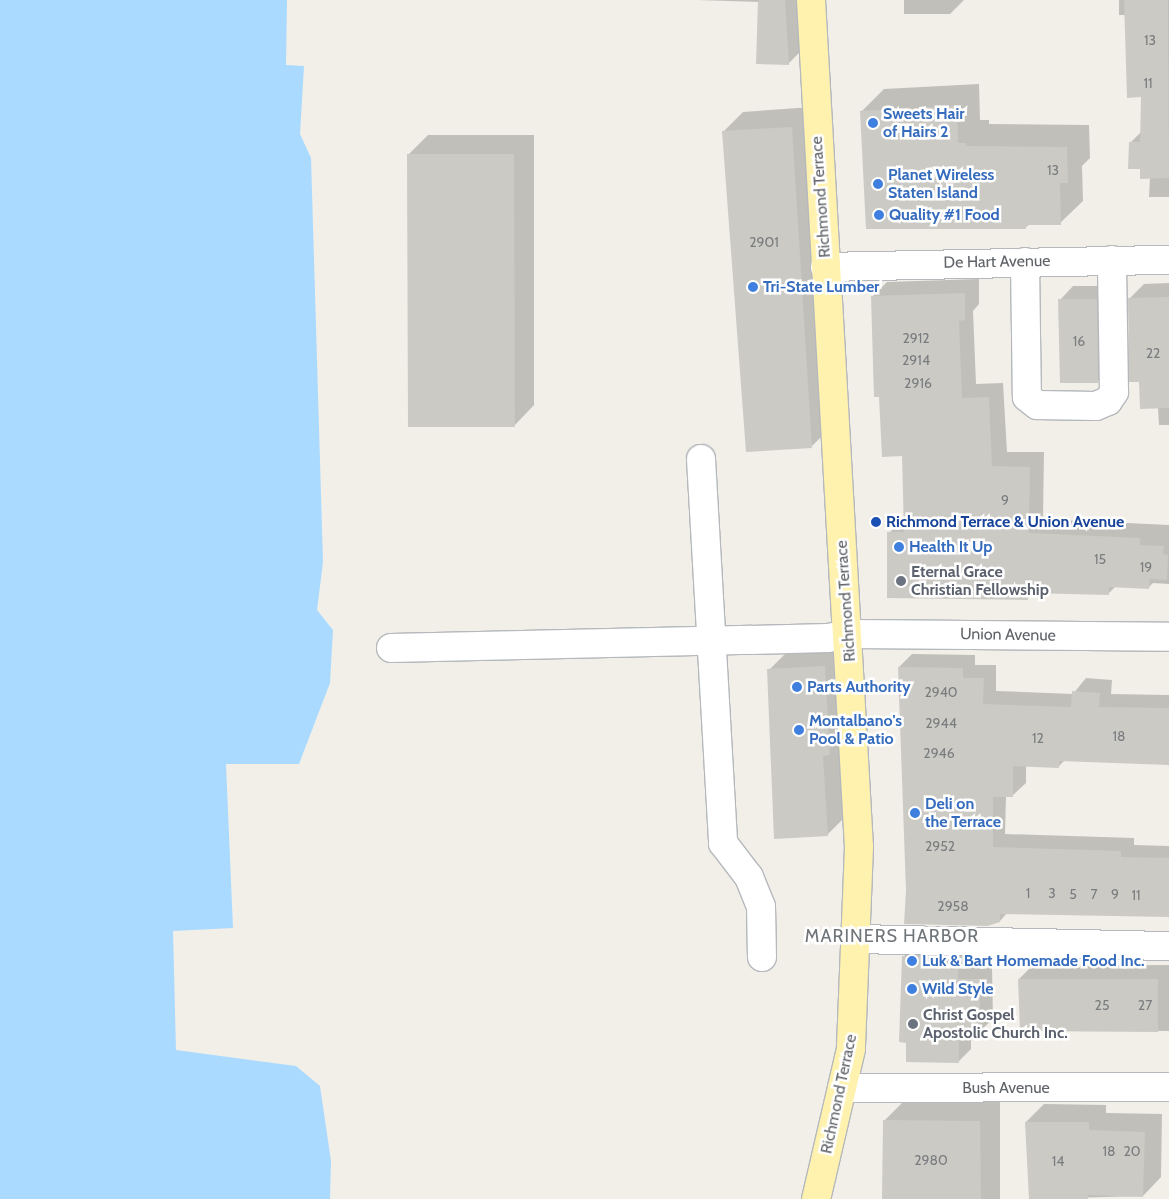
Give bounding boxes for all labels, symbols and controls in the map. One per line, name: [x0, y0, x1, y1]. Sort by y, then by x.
house number: 13: [1144, 32, 1156, 48]
house number: 11: [1143, 75, 1153, 91]
place label: Sweets Hair of Hairs 2: [883, 104, 965, 142]
marker: Sweets Hair of Hairs 2: [867, 117, 879, 129]
street label: Richmond Terrace: [807, 136, 835, 258]
house number: 13: [1047, 162, 1059, 178]
place label: Planet Wireless Staten Island: [888, 165, 994, 203]
marker: Planet Wireless Staten Island: [872, 178, 884, 190]
place label: Quality #1 Food: [889, 205, 1000, 225]
marker: Quality #1 Food: [873, 209, 885, 221]
house number: 2901: [749, 234, 779, 250]
street label: De Hart Avenue: [943, 251, 1051, 273]
place label: Tri-State Lumber: [763, 277, 879, 297]
marker: Tri-State Lumber: [747, 281, 759, 293]
house number: 2912: [902, 330, 930, 346]
house number: 16: [1073, 333, 1085, 349]
house number: 22: [1146, 345, 1160, 361]
house number: 2914: [902, 352, 930, 368]
house number: 2916: [904, 375, 932, 391]
house number: 9: [1001, 492, 1009, 508]
place label: Richmond Terrace & Union Avenue: [886, 512, 1124, 532]
marker: Richmond Terrace & Union Avenue: [870, 516, 882, 528]
place label: Health It Up: [909, 537, 993, 557]
street label: Richmond Terrace: [832, 540, 860, 662]
marker: Health It Up: [893, 541, 905, 553]
house number: 15: [1094, 551, 1106, 567]
house number: 19: [1140, 559, 1152, 575]
place label: Eternal Grace Christian Fellowship: [911, 562, 1049, 600]
marker: Eternal Grace Christian Fellowship: [895, 575, 907, 587]
street label: Union Avenue: [960, 625, 1056, 645]
place label: Parts Authority: [807, 677, 911, 697]
marker: Parts Authority: [791, 681, 803, 693]
house number: 2940: [924, 684, 958, 700]
place label: Montalbano's Pool & Patio: [809, 711, 902, 749]
house number: 2944: [925, 715, 957, 731]
marker: Montalbano's Pool & Patio: [793, 724, 805, 736]
house number: 18: [1112, 728, 1126, 744]
house number: 12: [1032, 730, 1044, 746]
house number: 2946: [923, 745, 955, 761]
place label: Deli on the Terrace: [925, 794, 1001, 832]
marker: Deli on the Terrace: [909, 807, 921, 819]
house number: 2952: [925, 838, 955, 854]
house number: 1: [1026, 885, 1030, 901]
house number: 3: [1048, 885, 1056, 901]
house number: 5: [1069, 886, 1077, 902]
house number: 7: [1090, 886, 1098, 902]
house number: 9: [1111, 886, 1119, 902]
house number: 11: [1131, 887, 1141, 903]
house number: 2958: [937, 898, 969, 914]
district label: MARINERS HARBOR: [803, 925, 981, 947]
place label: Luk & Bart Homemade Food Inc.: [922, 951, 1144, 971]
marker: Luk & Bart Homemade Food Inc.: [906, 955, 918, 967]
place label: Wild Style: [922, 979, 994, 999]
marker: Wild Style: [906, 983, 918, 995]
house number: 25: [1095, 997, 1109, 1013]
house number: 27: [1138, 997, 1152, 1013]
place label: Christ Gospel Apostolic Church Inc.: [923, 1005, 1068, 1043]
marker: Christ Gospel Apostolic Church Inc.: [907, 1018, 919, 1030]
street label: Richmond Terrace: [817, 1033, 861, 1155]
street label: Bush Avenue: [962, 1078, 1050, 1098]
house number: 18: [1102, 1143, 1116, 1159]
house number: 20: [1123, 1143, 1141, 1159]
house number: 2980: [914, 1152, 948, 1168]
house number: 14: [1052, 1153, 1064, 1169]

